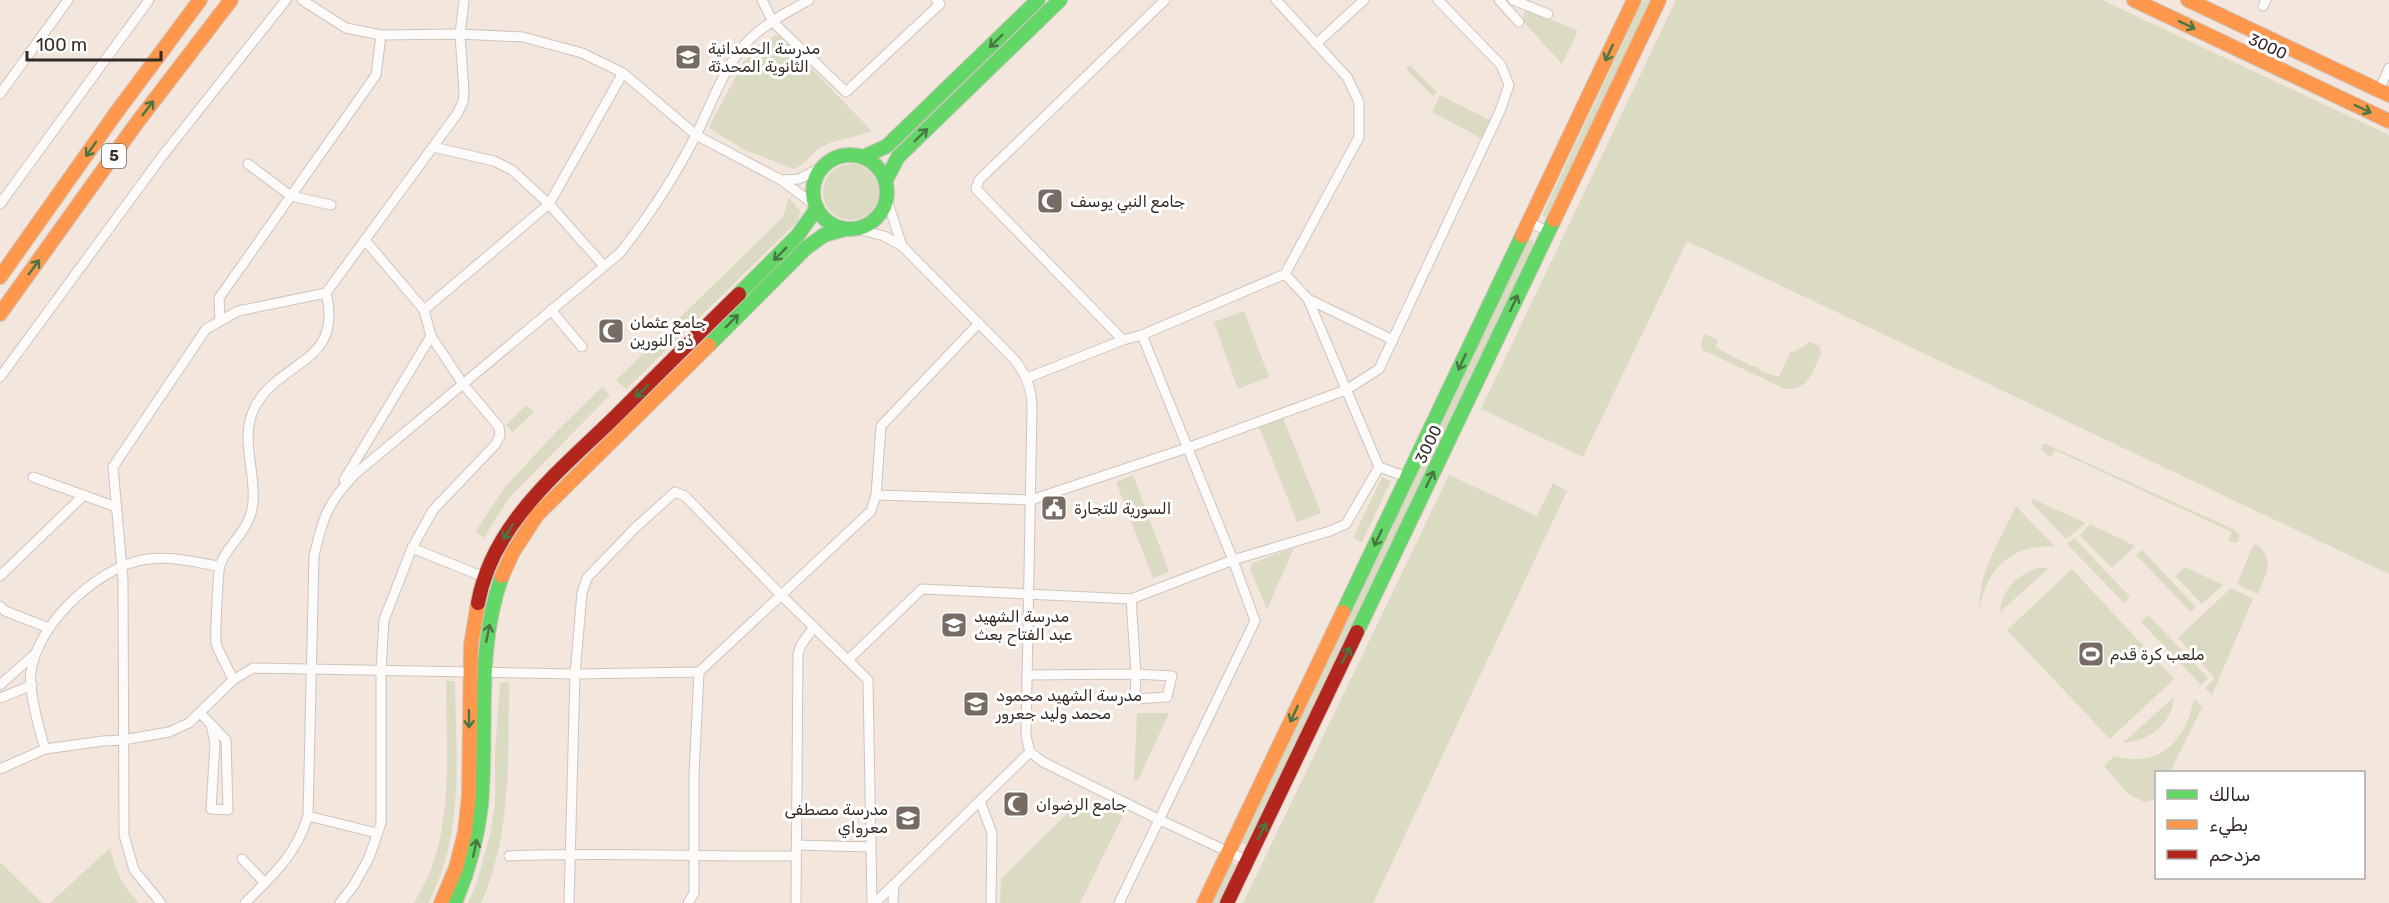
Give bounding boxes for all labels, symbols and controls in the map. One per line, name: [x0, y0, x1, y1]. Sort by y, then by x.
one-way arrow: [2177, 20, 2195, 32]
scale bar: [27, 24, 160, 62]
street label: 3000: [2246, 29, 2290, 64]
one-way arrow: [988, 33, 1003, 48]
text: 100 m: [36, 34, 87, 56]
place label: مدرسة الحمدانية الثانوية المحدثة: [708, 39, 820, 77]
school or university icon: مدرسة الحمدانية الثانوية المحدثة: [673, 42, 703, 72]
one-way arrow: [1602, 43, 1614, 61]
one-way arrow: [142, 101, 155, 117]
one-way arrow: [2353, 103, 2371, 115]
one-way arrow: [913, 127, 928, 142]
one-way arrow: [85, 140, 97, 156]
road number: 5: [102, 144, 126, 168]
mosque icon: جامع النبي يوسف: [1035, 186, 1065, 216]
place label: جامع النبي يوسف: [1070, 192, 1185, 214]
one-way arrow: [772, 246, 787, 261]
one-way arrow: [28, 259, 40, 275]
one-way arrow: [1508, 295, 1520, 313]
place label: جامع عثمان ذو النورين: [630, 313, 707, 351]
one-way arrow: [725, 313, 740, 328]
mosque icon: جامع عثمان ذو النورين: [596, 316, 626, 346]
one-way arrow: [1455, 352, 1467, 370]
one-way arrow: [634, 384, 649, 399]
street label: 3000: [1411, 422, 1446, 466]
one-way arrow: [1425, 471, 1436, 489]
public building icon: السورية للتجارة: [1039, 493, 1069, 523]
place label: السورية للتجارة: [1074, 499, 1171, 519]
one-way arrow: [501, 523, 513, 540]
one-way arrow: [1371, 528, 1383, 546]
place label: مدرسة الشهيد عبد الفتاح بعث: [974, 607, 1072, 646]
school or university icon: مدرسة الشهيد عبد الفتاح بعث: [939, 610, 969, 640]
one-way arrow: [483, 624, 494, 643]
sports icon: ملعب كرة قدم: [2076, 639, 2106, 669]
place label: ملعب كرة قدم: [2110, 645, 2205, 665]
one-way arrow: [1340, 647, 1352, 665]
place label: مدرسة الشهيد محمود محمد وليد جعرور: [995, 686, 1142, 724]
school or university icon: مدرسة الشهيد محمود محمد وليد جعرور: [961, 689, 991, 719]
one-way arrow: [1287, 704, 1299, 722]
one-way arrow: [463, 709, 475, 729]
legend: [2155, 771, 2365, 879]
text: سالك: [2209, 784, 2250, 806]
mosque icon: جامع الرضوان: [1001, 789, 1031, 819]
place label: جامع الرضوان: [1036, 795, 1127, 816]
place label: مدرسة مصطفى معرواي: [785, 800, 888, 839]
school or university icon: مدرسة مصطفى معرواي: [893, 803, 923, 833]
text: بطيء: [2209, 814, 2248, 838]
one-way arrow: [1256, 823, 1268, 841]
one-way arrow: [470, 839, 481, 858]
text: مزدحم: [2209, 844, 2261, 867]

